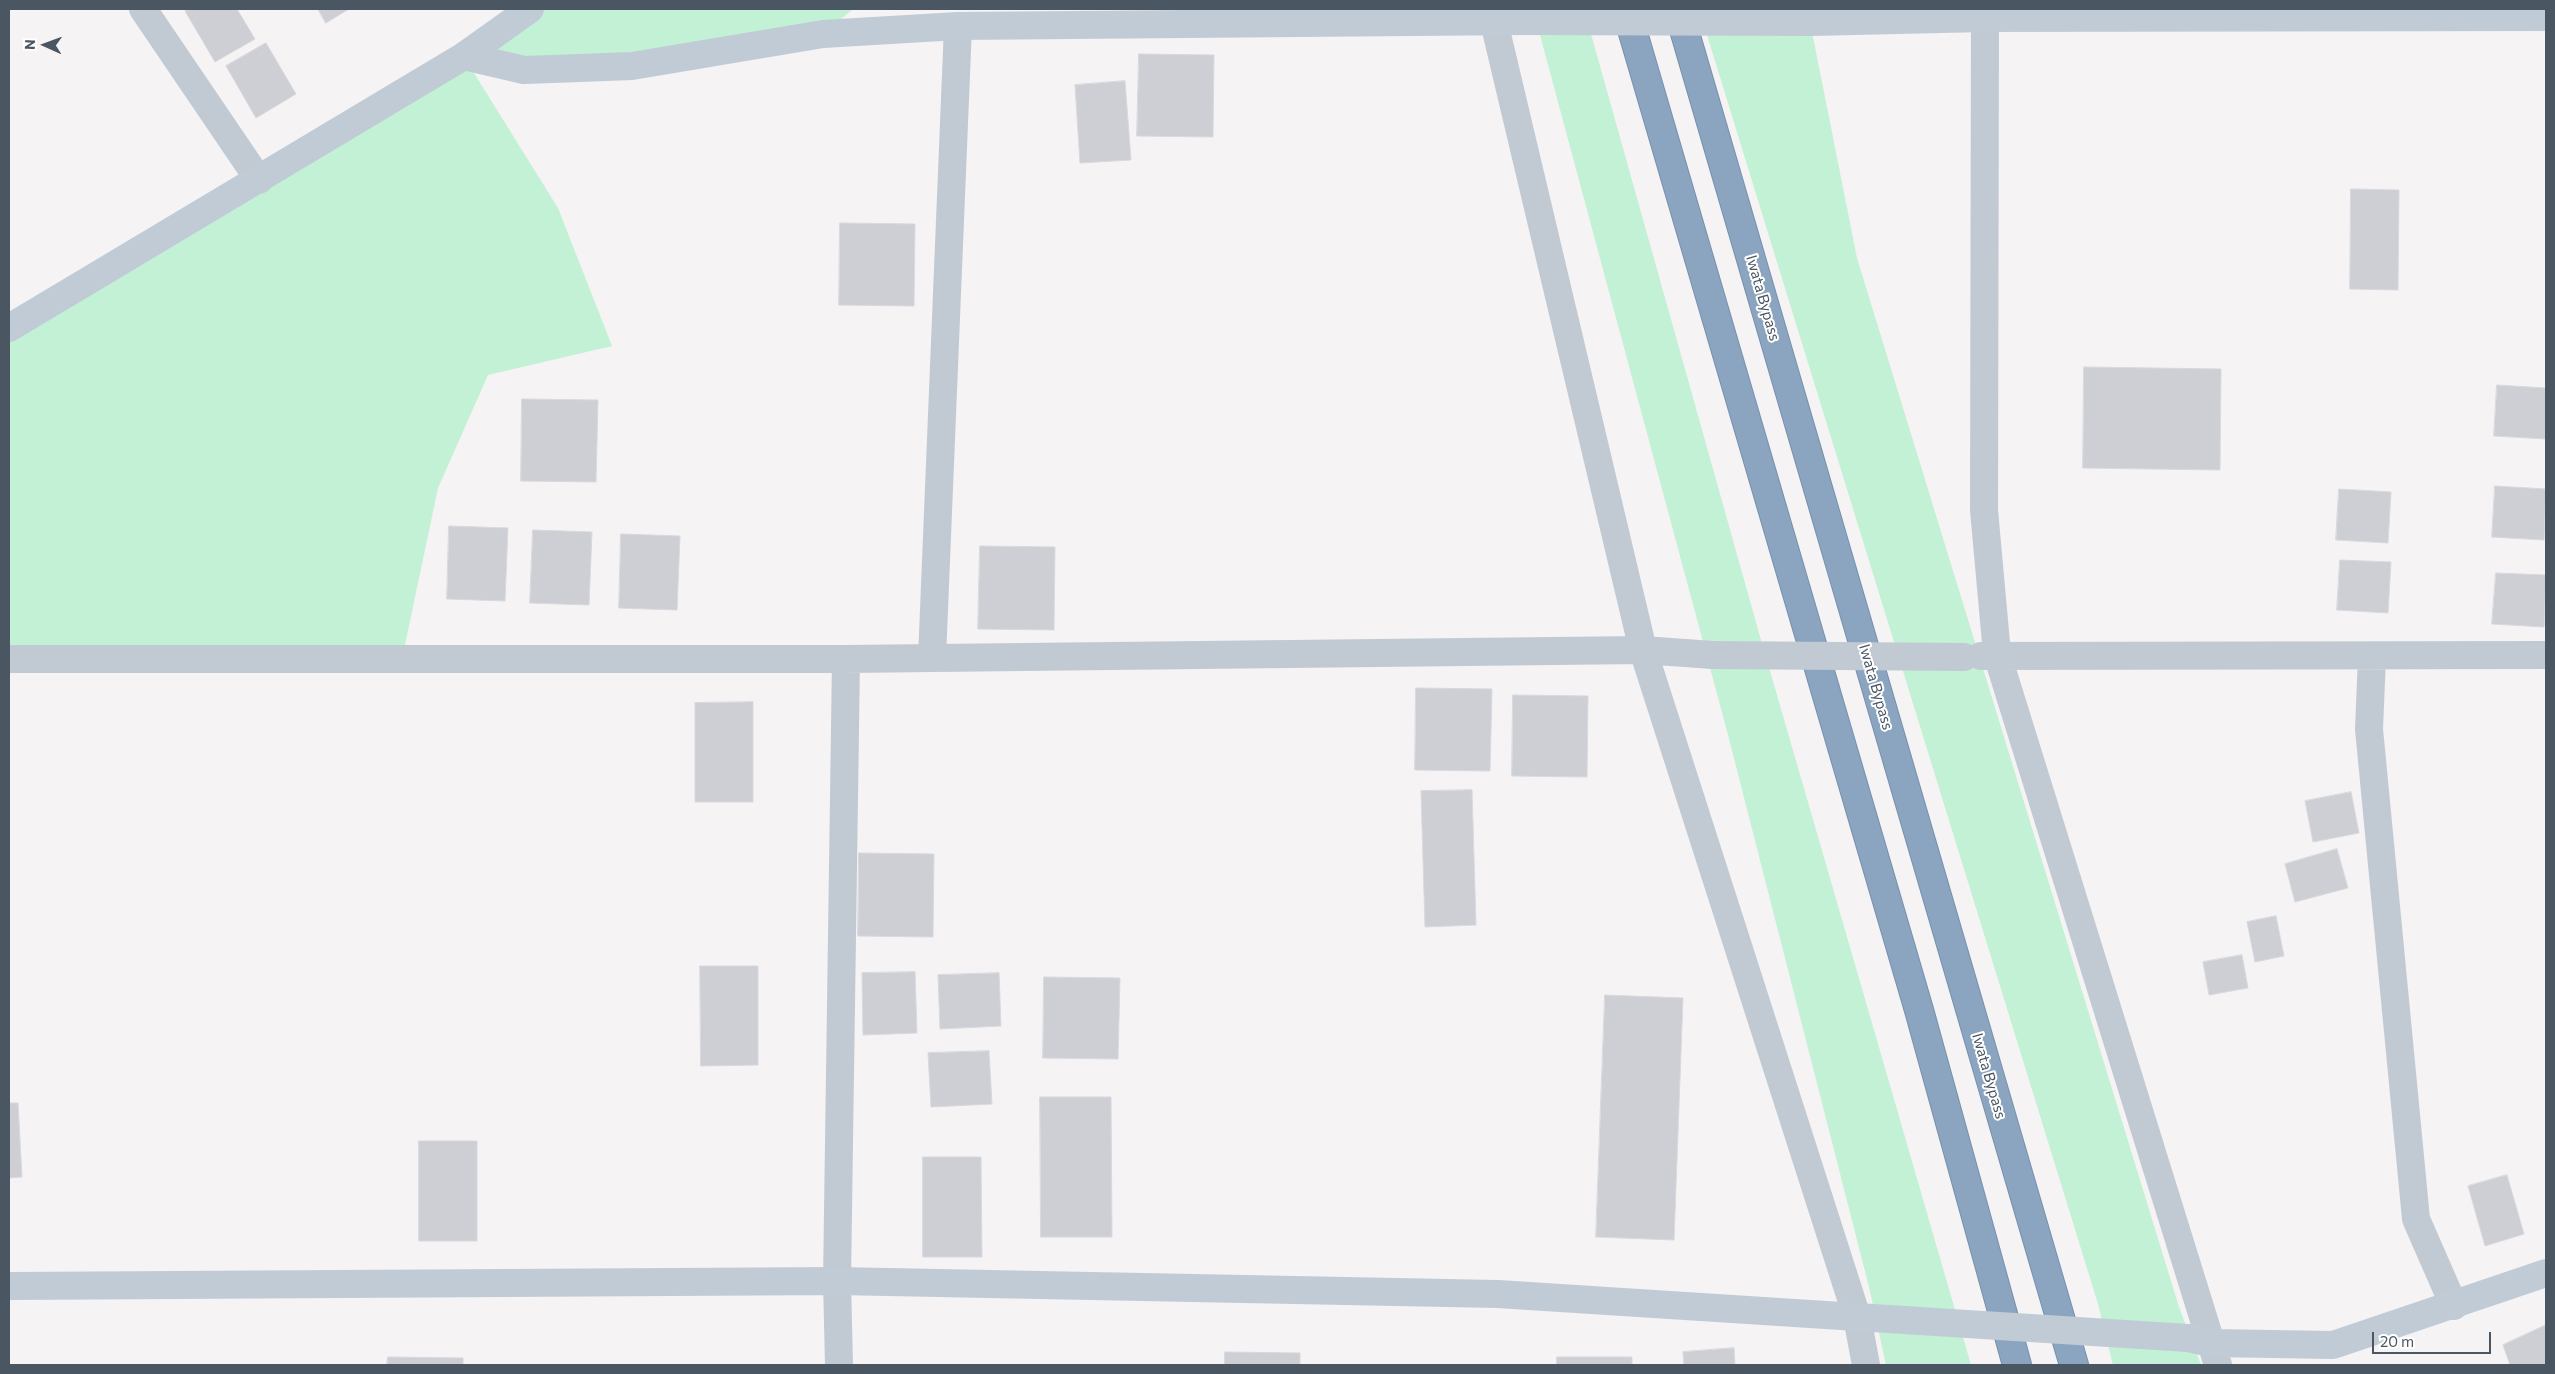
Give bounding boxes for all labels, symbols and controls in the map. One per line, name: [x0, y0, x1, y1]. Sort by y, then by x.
north arrow: [20, 20, 70, 70]
text: N: [21, 39, 38, 50]
street label: Iwata Bypass: [1742, 253, 1784, 343]
street label: Iwata Bypass: [1855, 642, 1897, 732]
street label: Iwata Bypass: [1968, 1031, 2010, 1121]
scale bar: [2375, 1322, 2494, 1354]
text: 20 m: [2380, 1332, 2414, 1350]

